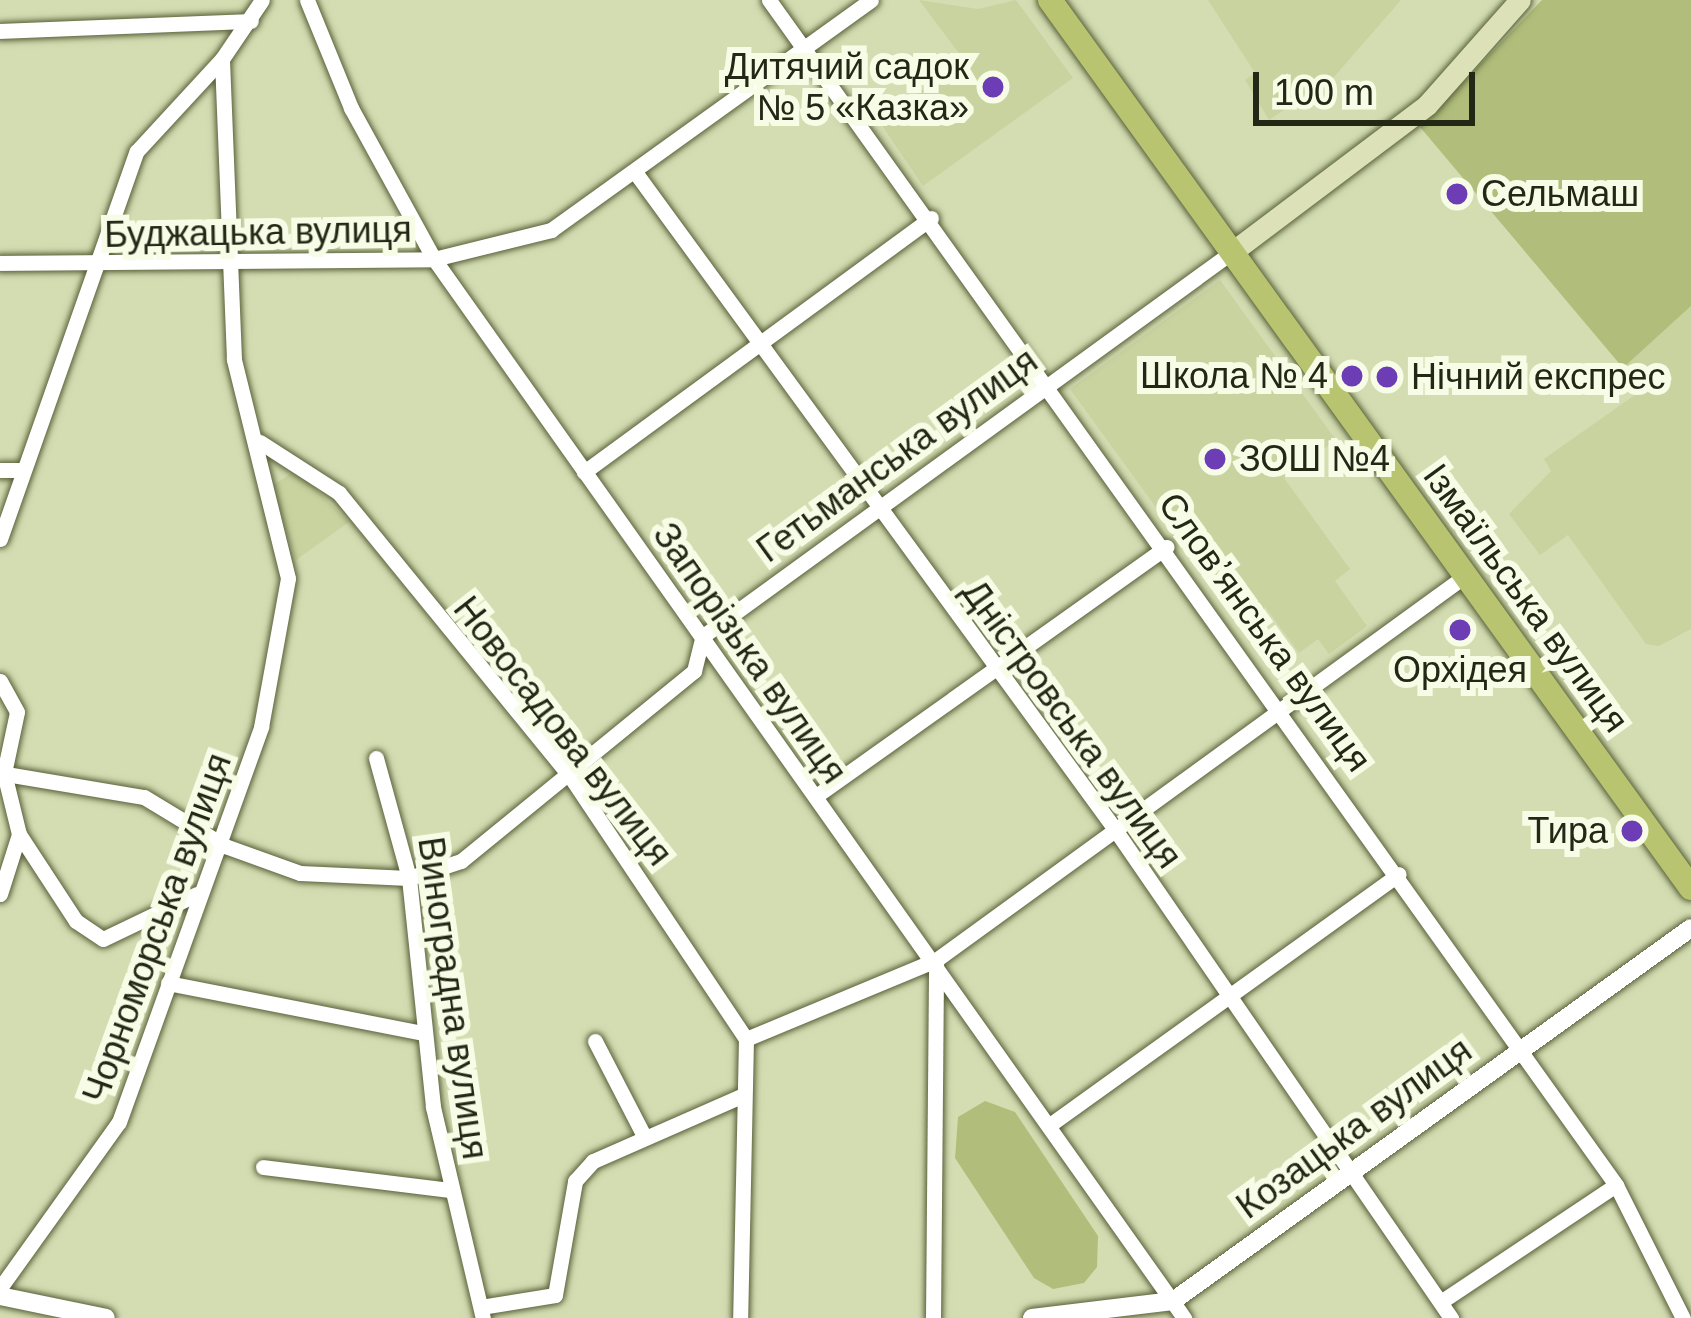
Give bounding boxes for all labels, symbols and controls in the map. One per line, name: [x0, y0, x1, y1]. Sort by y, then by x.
place label: Дитячий садок № 5 «Казка»: [725, 44, 969, 129]
scale bar: [1259, 48, 1481, 122]
text: 100 m: [1274, 72, 1374, 113]
marker: Дитячий садок № 5 «Казка»: [980, 74, 1006, 100]
place label: Сельмаш: [1481, 172, 1639, 216]
marker: Сельмаш: [1444, 181, 1470, 207]
street label: Буджацька вулиця: [104, 208, 412, 256]
street label: Гетьманська вулиця: [748, 339, 1046, 571]
place label: Школа № 4: [1140, 354, 1328, 398]
place label: Нічний експрес: [1411, 355, 1666, 399]
marker: Школа № 4: [1339, 363, 1365, 389]
marker: Нічний експрес: [1374, 364, 1400, 390]
place label: ЗОШ №4: [1239, 437, 1390, 481]
marker: ЗОШ №4: [1202, 446, 1228, 472]
street label: Ізмаїльська вулиця: [1414, 455, 1638, 741]
street label: Словʼянська вулиця: [1149, 484, 1381, 780]
street label: Запорізька вулиця: [644, 515, 856, 791]
street label: Дністровська вулиця: [953, 572, 1191, 876]
street label: Новосадова вулиця: [445, 588, 681, 874]
marker: Орхідея: [1447, 617, 1473, 643]
place label: Орхідея: [1393, 648, 1527, 692]
street label: Чорноморська вулиця: [74, 747, 240, 1109]
place label: Тира: [1527, 809, 1608, 853]
marker: Тира: [1619, 818, 1645, 844]
street label: Виноградна вулиця: [409, 834, 497, 1162]
street label: Козацька вулиця: [1228, 1028, 1480, 1228]

